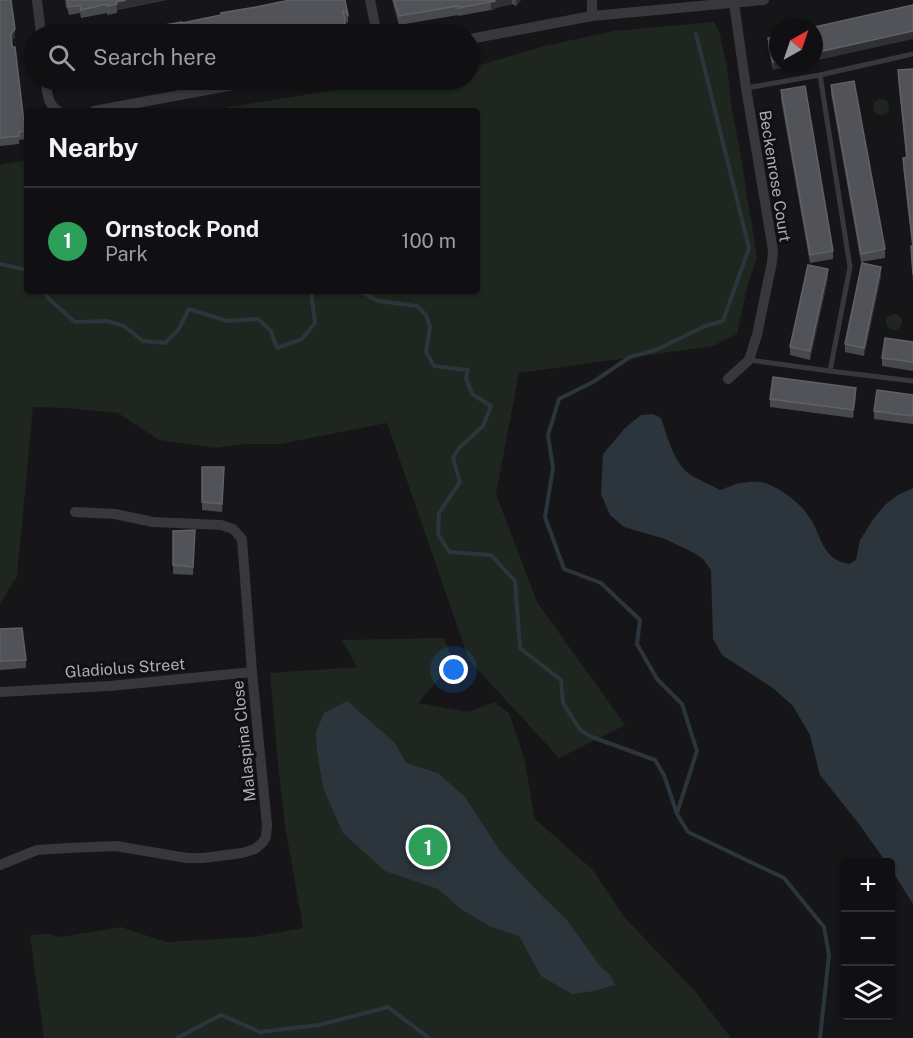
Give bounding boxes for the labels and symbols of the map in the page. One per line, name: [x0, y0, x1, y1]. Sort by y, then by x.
north arrow: [769, 18, 823, 72]
street label: Beckenrose Court: [755, 109, 795, 243]
street label: Gladiolus Street: [64, 654, 186, 682]
your location: [439, 655, 468, 684]
street label: Malaspina Close: [228, 679, 260, 803]
pin: 1: [408, 824, 448, 870]

